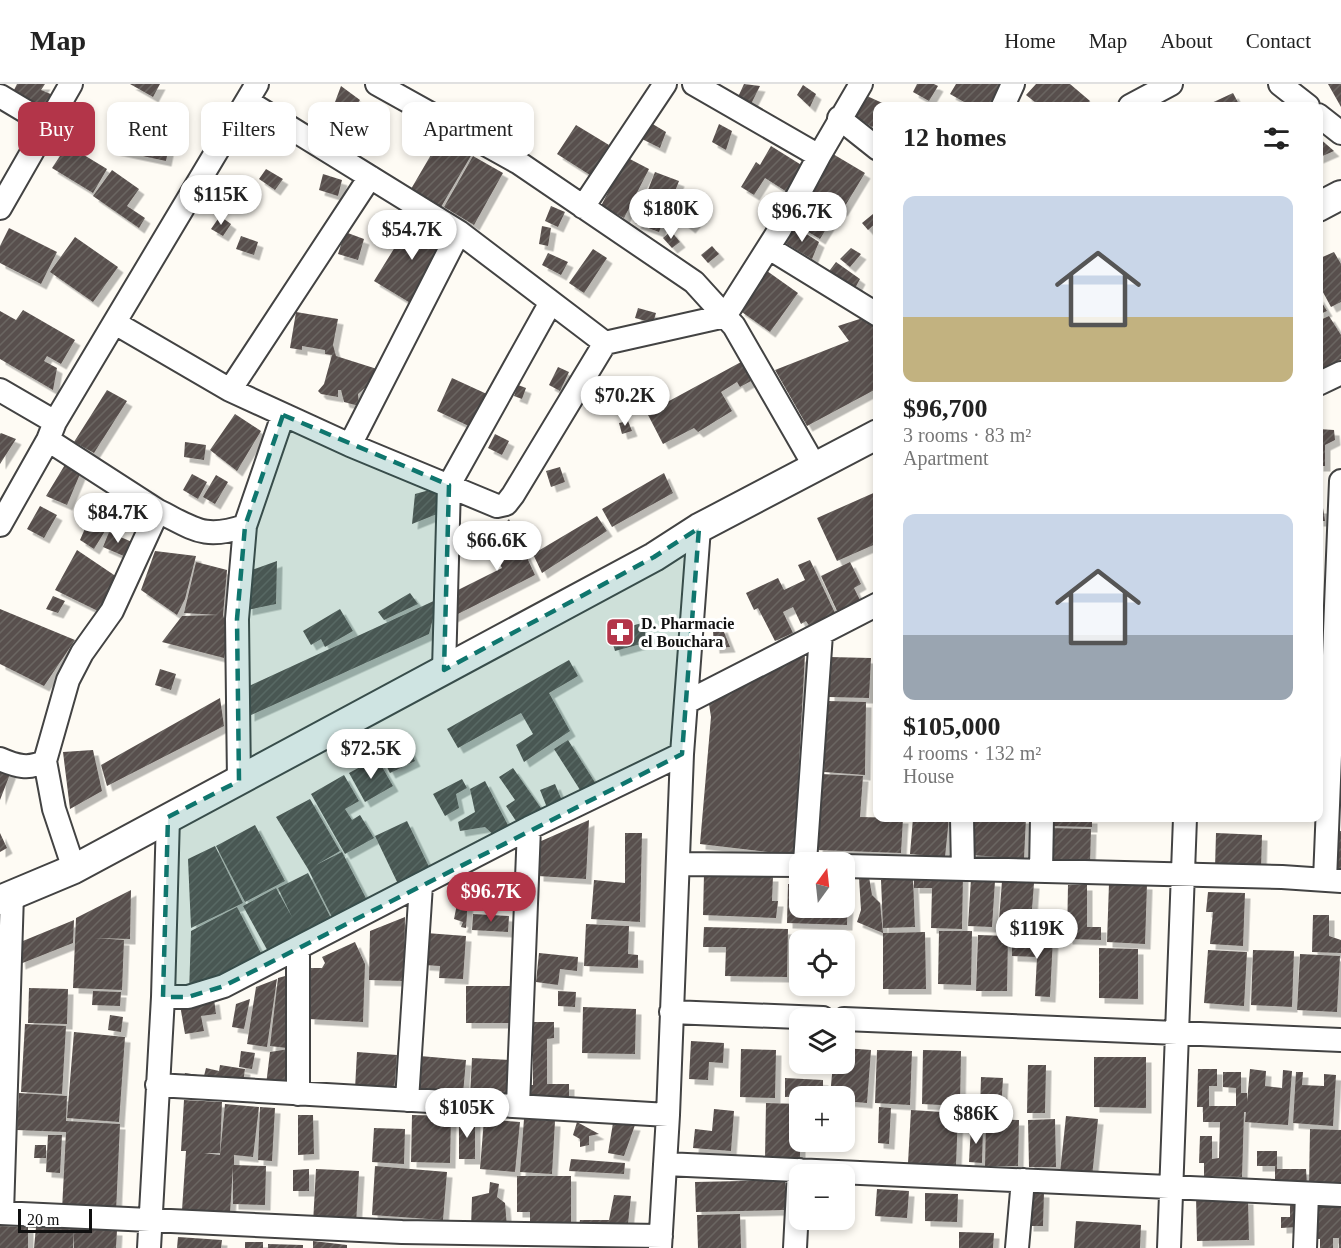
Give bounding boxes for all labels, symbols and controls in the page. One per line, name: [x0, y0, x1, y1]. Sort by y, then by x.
text: Map: [30, 25, 86, 56]
text: Home: [1004, 29, 1056, 53]
text: Map: [1089, 29, 1127, 53]
text: About: [1160, 29, 1213, 53]
text: Contact: [1246, 29, 1311, 53]
chip: Buy: [18, 102, 95, 156]
chip: Rent: [107, 102, 189, 156]
chip: Filters: [201, 102, 296, 156]
chip: New: [308, 102, 390, 156]
chip: Apartment: [402, 102, 534, 156]
icon: filters: [1260, 122, 1293, 155]
text: 12 homes: [903, 123, 1006, 152]
pin: $115K: [179, 175, 263, 226]
text: $115K: [194, 183, 248, 205]
pin: $180K: [629, 189, 713, 240]
pin: $96.7K: [753, 192, 851, 243]
text: $180K: [643, 197, 699, 219]
text: $96.7K: [772, 200, 832, 222]
pin: $54.7K: [363, 210, 461, 261]
text: $54.7K: [382, 218, 442, 240]
icon: home: [1044, 235, 1152, 343]
pin: $70.2K: [576, 376, 674, 427]
text: $70.2K: [595, 384, 655, 406]
text: $96,700: [903, 394, 988, 423]
text: 3 rooms · 83 m²: [903, 424, 1031, 446]
text: Apartment: [903, 447, 989, 469]
pin: $84.7K: [69, 493, 167, 544]
text: $84.7K: [88, 501, 148, 523]
pin: $66.6K: [448, 521, 546, 572]
text: $66.6K: [467, 529, 527, 551]
icon: home: [1044, 553, 1152, 661]
place label: D. Pharmacie el Bouchara: [641, 615, 734, 650]
pharmacy icon: D. Pharmacie el Bouchara: [604, 616, 636, 648]
text: $105,000: [903, 712, 1001, 741]
pin: $72.5K: [322, 729, 420, 780]
text: $72.5K: [341, 737, 401, 759]
text: 4 rooms · 132 m²: [903, 742, 1041, 764]
text: House: [903, 765, 954, 787]
north arrow: [789, 852, 855, 918]
map controls: [789, 852, 855, 1230]
pin: $96.7K: [442, 872, 540, 923]
text: $96.7K: [461, 880, 521, 902]
pin: $119K: [995, 909, 1079, 960]
text: $119K: [1010, 917, 1064, 939]
button: locate: [789, 930, 855, 996]
button: layers: [789, 1008, 855, 1074]
button: +: [789, 1086, 855, 1152]
pin: $105K: [425, 1088, 509, 1139]
pin: $86K: [940, 1094, 1012, 1145]
text: $105K: [439, 1096, 495, 1118]
text: $86K: [953, 1102, 999, 1124]
button: −: [789, 1164, 855, 1230]
scale bar: [18, 1206, 92, 1234]
text: 20 m: [27, 1211, 59, 1228]

